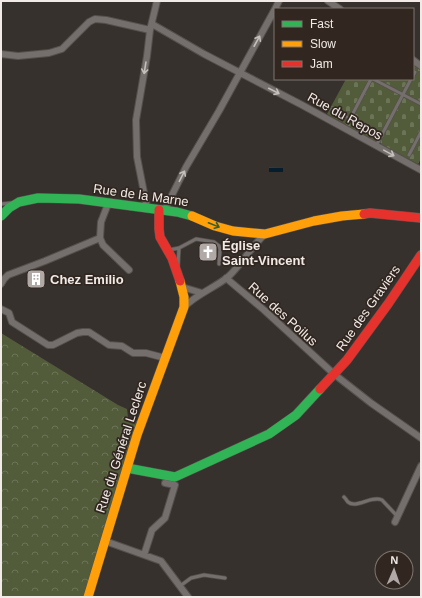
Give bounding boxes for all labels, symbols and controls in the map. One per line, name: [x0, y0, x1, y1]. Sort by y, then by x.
legend: [274, 8, 414, 80]
text: Fast: [310, 17, 334, 31]
one-way arrow: [254, 35, 262, 47]
text: Slow: [310, 37, 336, 51]
text: Jam: [310, 57, 333, 71]
one-way arrow: [141, 62, 149, 75]
one-way arrow: [268, 88, 280, 95]
street label: Rue du Repos: [305, 89, 385, 143]
one-way arrow: [382, 150, 394, 157]
one-way arrow: [178, 170, 186, 182]
street label: Rue de la Marne: [92, 181, 190, 209]
one-way arrow: [207, 221, 219, 229]
place label: Église Saint-Vincent: [222, 238, 306, 268]
church icon: Église Saint-Vincent: [197, 241, 219, 263]
street label: Rue des Graviers: [333, 262, 403, 354]
building icon: Chez Emilio: [25, 268, 47, 290]
place label: Chez Emilio: [50, 272, 124, 287]
street label: Rue des Poilus: [245, 279, 321, 349]
street label: Rue du Général Leclerc: [93, 379, 149, 515]
north arrow: [374, 550, 414, 590]
text: N: [390, 554, 399, 566]

